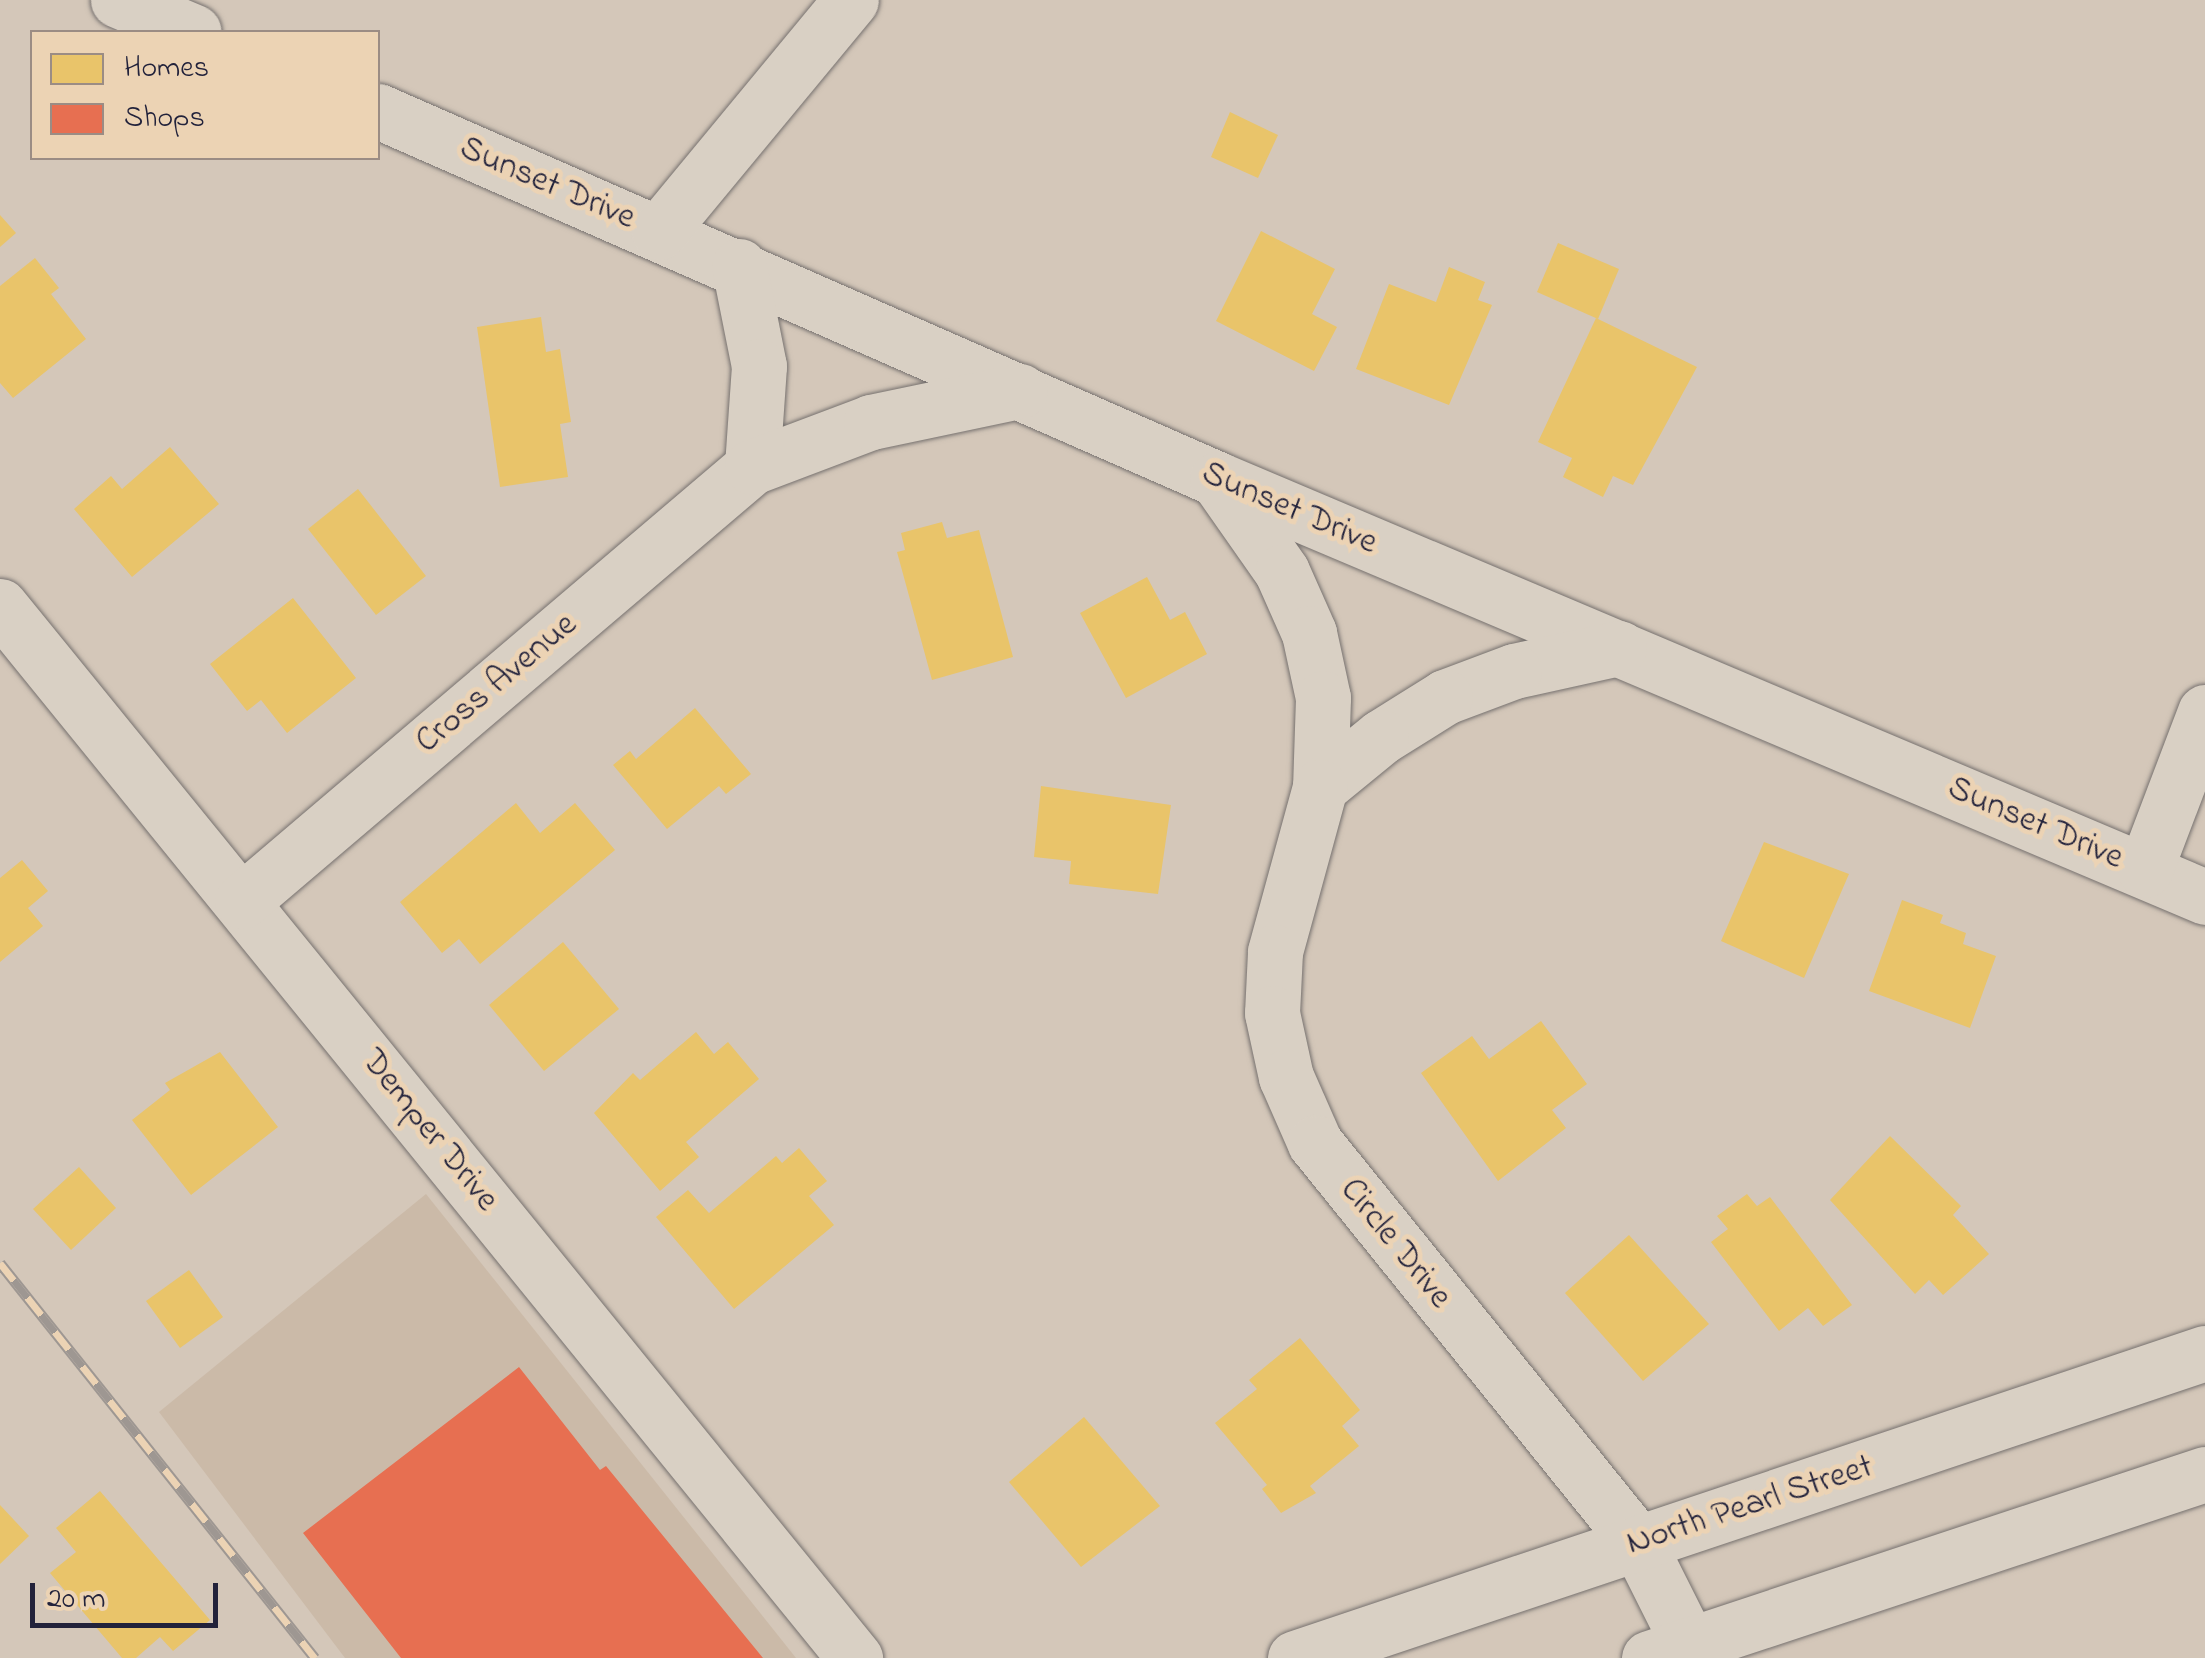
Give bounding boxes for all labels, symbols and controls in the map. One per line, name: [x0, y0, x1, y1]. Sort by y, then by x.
legend: [30, 30, 380, 160]
text: Homes: [124, 47, 209, 91]
text: Shops: [124, 97, 205, 141]
street label: Sunset Drive: [453, 128, 641, 240]
street label: Sunset Drive: [1195, 453, 1383, 565]
street label: Cross Avenue: [408, 605, 586, 763]
street label: Sunset Drive: [1941, 768, 2129, 880]
street label: Demper Drive: [351, 1042, 507, 1220]
street label: Circle Drive: [1330, 1170, 1460, 1318]
street label: North Pearl Street: [1622, 1446, 1878, 1566]
scale bar: [35, 1563, 222, 1625]
text: 20 m: [47, 1578, 106, 1622]

